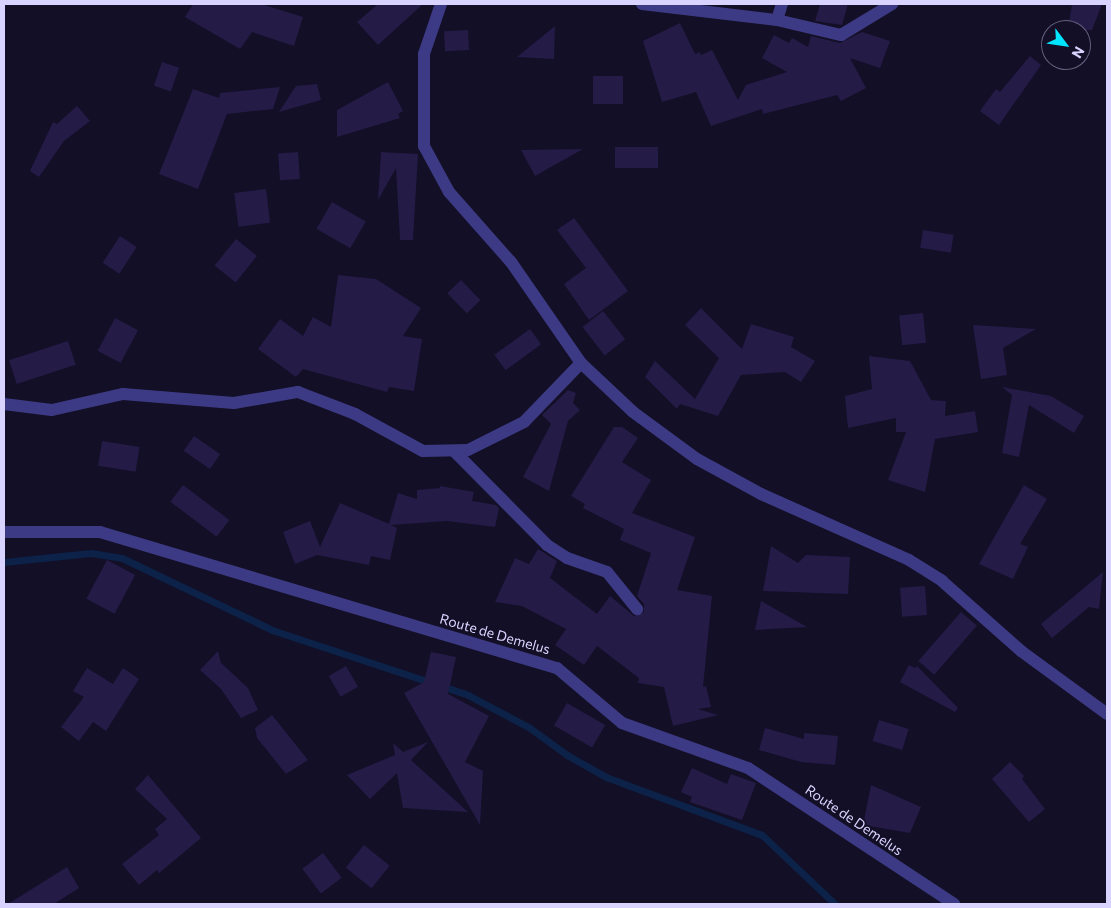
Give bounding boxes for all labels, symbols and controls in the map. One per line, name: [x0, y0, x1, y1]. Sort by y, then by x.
north arrow: [1041, 20, 1091, 70]
text: N: [1068, 44, 1088, 61]
street label: Route de Demelus: [438, 610, 552, 658]
street label: Route de Demelus: [802, 781, 906, 859]

